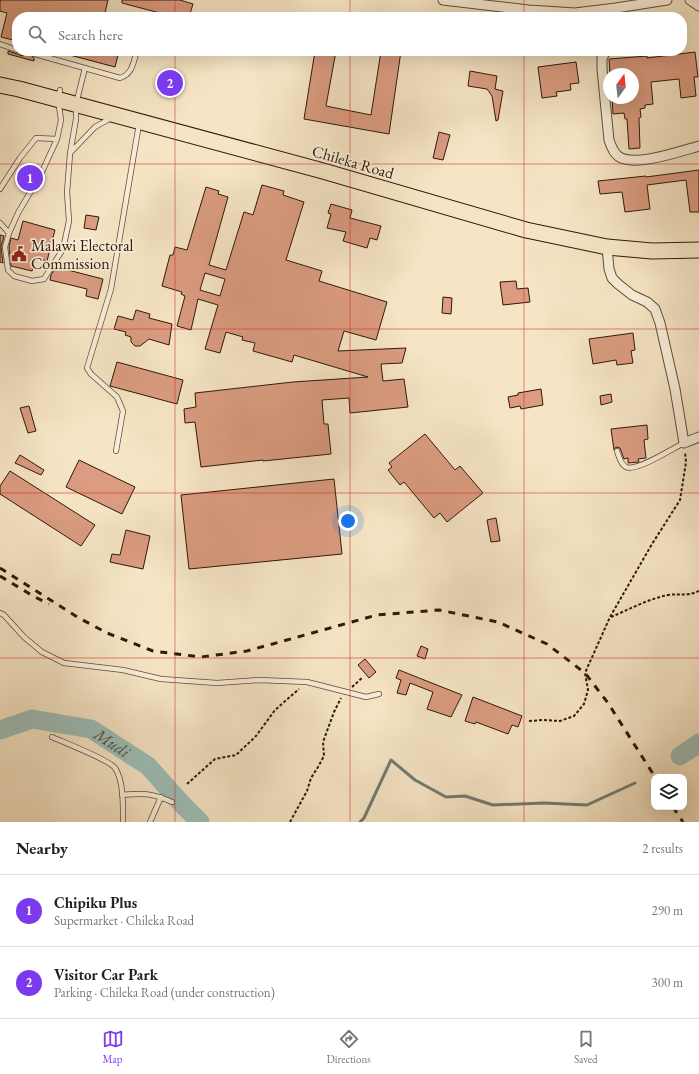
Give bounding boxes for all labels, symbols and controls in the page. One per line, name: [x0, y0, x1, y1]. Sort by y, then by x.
search box: [12, 12, 687, 56]
icon: search: [26, 23, 48, 45]
text: Search here: [58, 25, 123, 44]
pin: 2: [157, 68, 183, 98]
north arrow: [603, 68, 639, 104]
street label: Chileka Road: [310, 140, 397, 184]
pin: 1: [17, 163, 43, 193]
place label: Malawi Electoral Commission: [31, 235, 134, 274]
public building icon: Malawi Electoral Commission: [10, 245, 28, 263]
your location: [338, 511, 358, 531]
water label: Mudi: [89, 722, 135, 763]
map controls: [651, 774, 687, 810]
button: layers: [651, 774, 687, 810]
text: Nearby: [16, 837, 68, 859]
text: 2 results: [642, 840, 683, 857]
text: Chipiku Plus: [54, 893, 137, 912]
text: 1: [26, 902, 32, 919]
text: 290 m: [652, 902, 683, 919]
text: Supermarket · Chileka Road: [54, 912, 194, 929]
text: Visitor Car Park: [54, 965, 158, 984]
text: 2: [26, 974, 32, 991]
text: 300 m: [652, 974, 683, 991]
text: Parking · Chileka Road (under construction): [54, 984, 275, 1001]
tab: Map: [102, 1028, 124, 1066]
tab: Directions: [327, 1028, 371, 1066]
tab: Saved: [574, 1028, 597, 1066]

